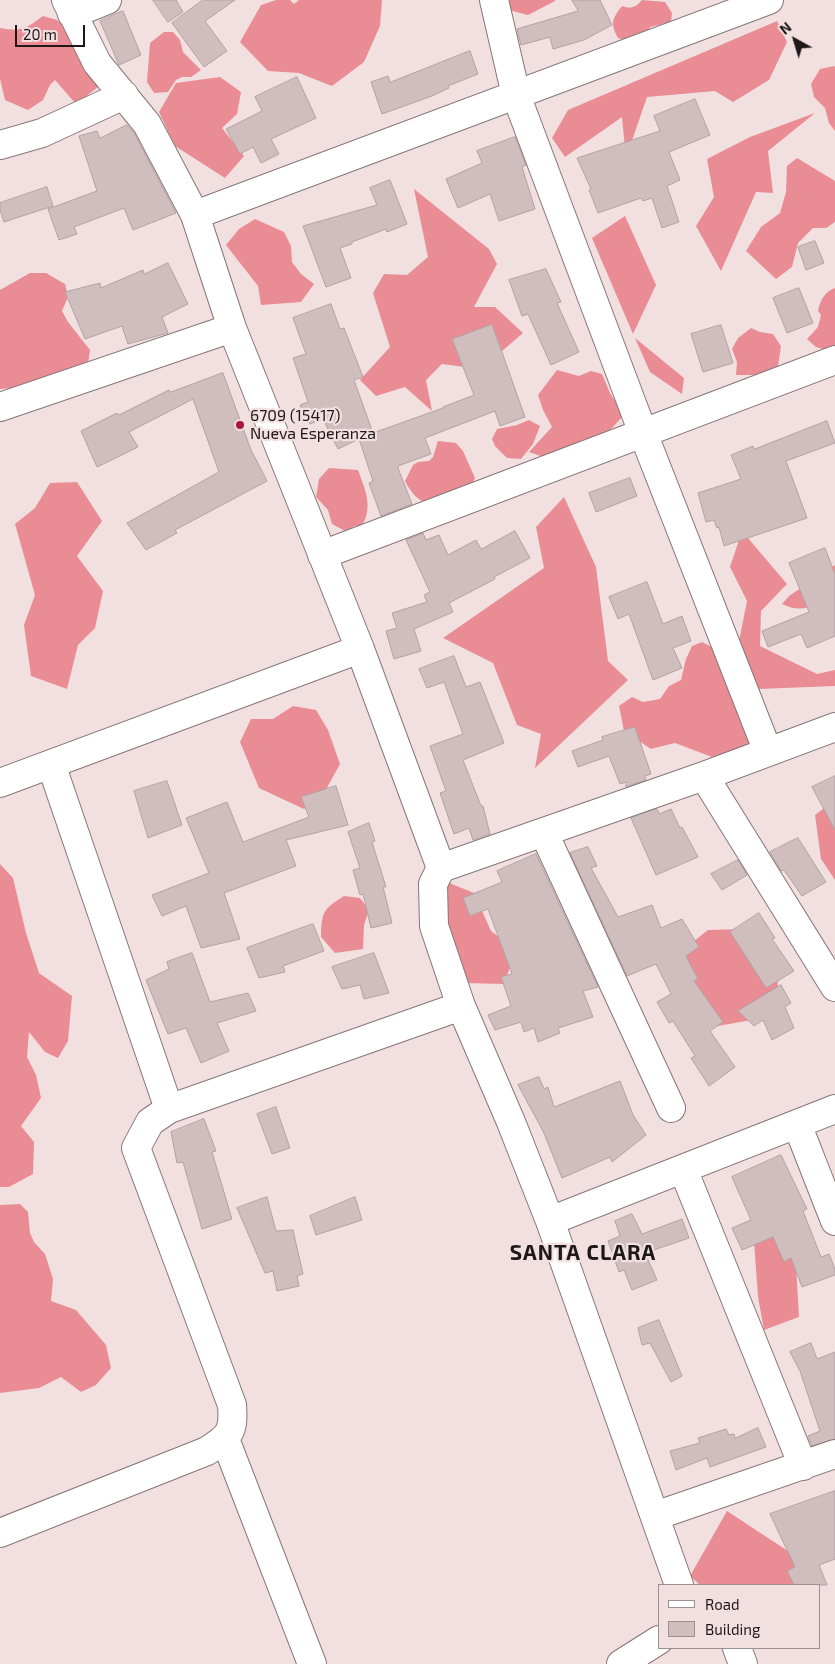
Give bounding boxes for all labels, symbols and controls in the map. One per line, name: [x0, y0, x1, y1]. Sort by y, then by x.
scale bar: [18, 15, 88, 47]
north arrow: [770, 15, 820, 65]
text: N: [776, 18, 795, 38]
text: 20 m: [23, 25, 57, 43]
place label: 6709 (15417) Nueva Esperanza: [250, 406, 376, 444]
marker: 6709 (15417) Nueva Esperanza: [234, 419, 246, 431]
district label: SANTA CLARA: [508, 1240, 658, 1266]
legend: [658, 1584, 820, 1649]
text: Road: [705, 1595, 740, 1613]
text: Building: [705, 1620, 760, 1638]

